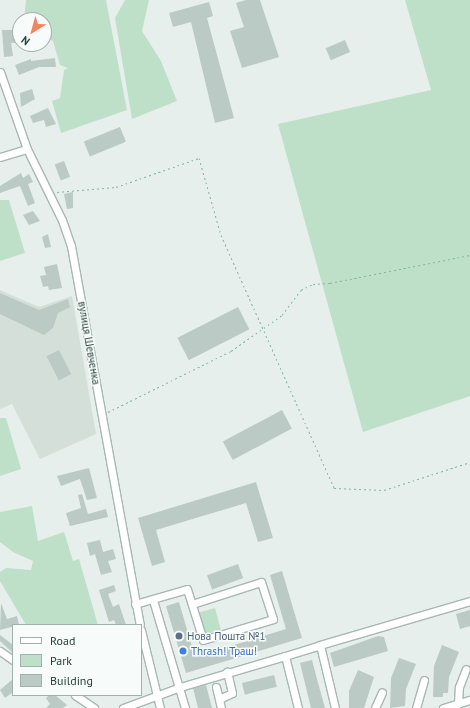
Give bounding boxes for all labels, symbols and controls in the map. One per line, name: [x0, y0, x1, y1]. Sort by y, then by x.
north arrow: [12, 12, 52, 52]
text: N: [18, 33, 32, 49]
street label: вулиця Шевченка: [75, 300, 103, 386]
legend: [12, 624, 142, 696]
place label: Нова Пошта №1: [187, 629, 265, 643]
marker: Нова Пошта №1: [174, 631, 184, 641]
text: Road: [50, 633, 75, 648]
place label: Thrash! Траш!: [191, 644, 257, 658]
marker: Thrash! Траш!: [178, 646, 188, 656]
text: Park: [50, 653, 72, 668]
text: Building: [50, 673, 93, 688]

